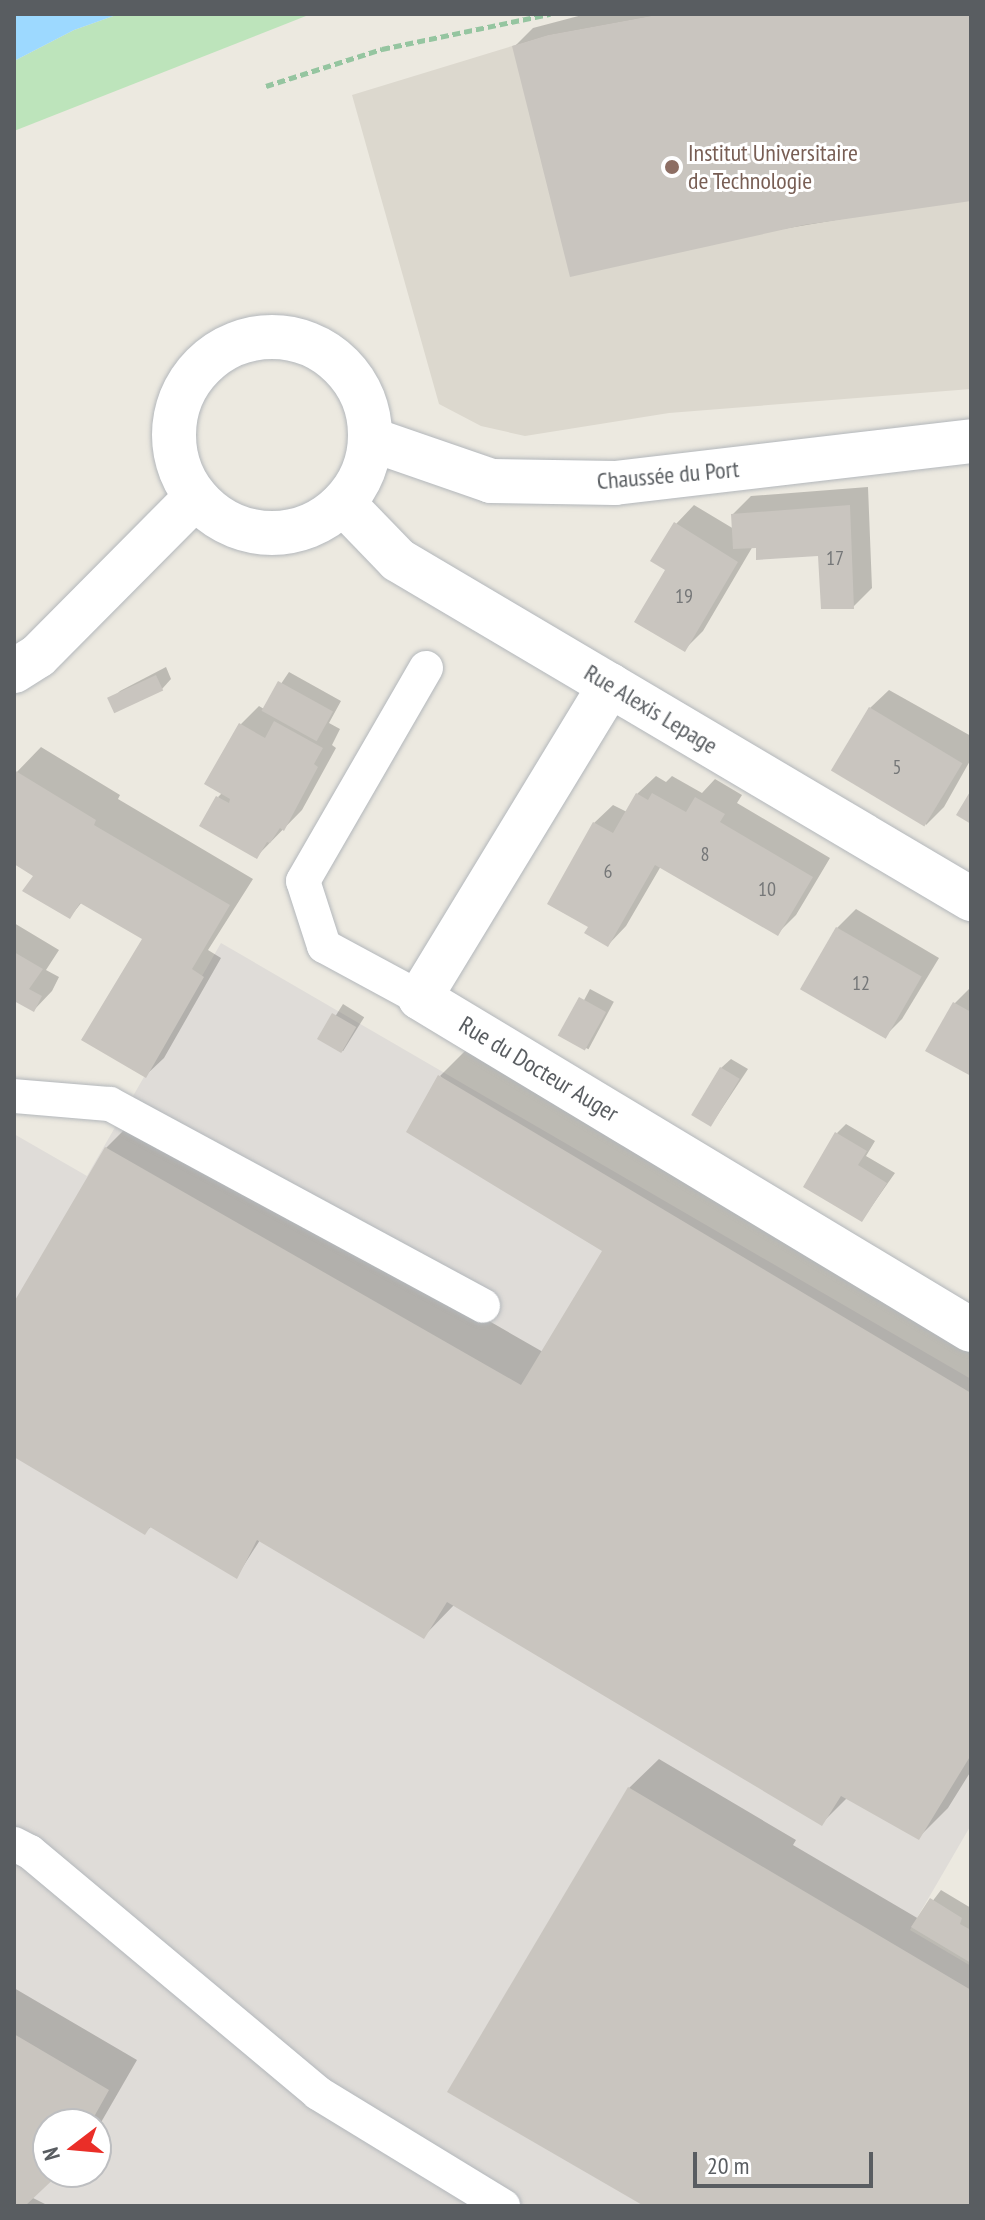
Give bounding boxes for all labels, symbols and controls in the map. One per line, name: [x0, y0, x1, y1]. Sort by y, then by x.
place label: Institut Universitaire de Technologie: [688, 139, 858, 195]
marker: Institut Universitaire de Technologie: [663, 158, 681, 176]
street label: Chaussée du Port: [596, 454, 740, 496]
house number: 17: [826, 546, 844, 570]
house number: 19: [675, 584, 693, 608]
street label: Rue Alexis Lepage: [579, 658, 723, 760]
house number: 5: [893, 755, 901, 779]
house number: 8: [701, 842, 709, 866]
house number: 6: [604, 859, 612, 883]
house number: 10: [758, 877, 776, 901]
house number: 12: [852, 971, 870, 995]
street label: Rue du Docteur Auger: [454, 1010, 624, 1128]
north arrow: [32, 2108, 112, 2188]
scale bar: [697, 2136, 877, 2186]
text: N: [36, 2144, 66, 2164]
text: 20 m: [707, 2150, 749, 2181]

